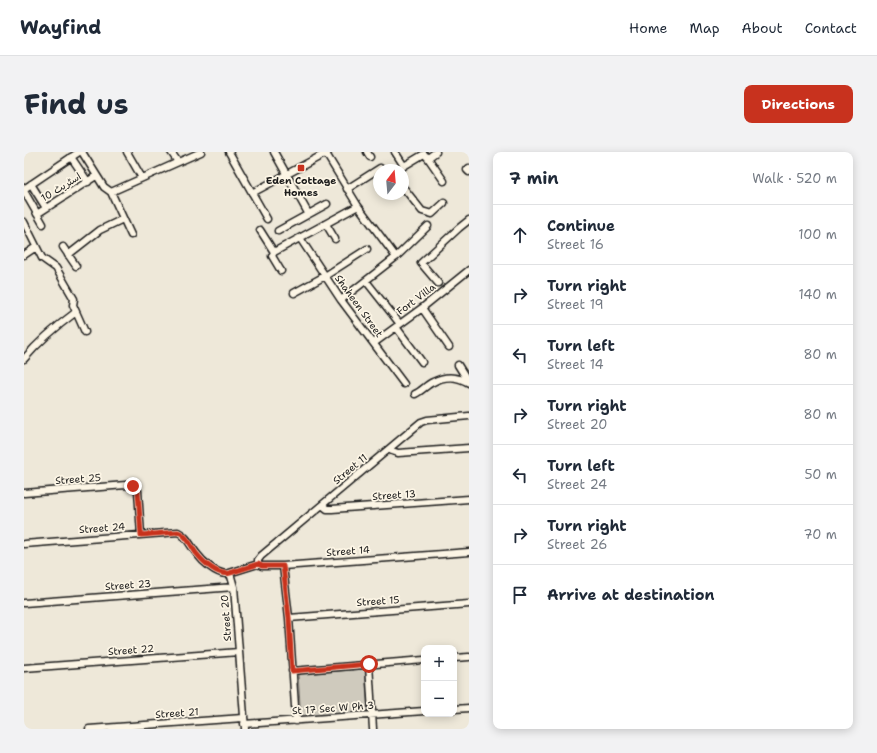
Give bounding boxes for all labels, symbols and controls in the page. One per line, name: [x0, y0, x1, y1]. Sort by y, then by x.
text: Wayfind: [20, 15, 101, 40]
text: Home: [629, 19, 668, 37]
text: Map: [690, 19, 720, 37]
text: About: [742, 19, 783, 37]
text: Contact: [805, 19, 857, 37]
text: Find us: [24, 85, 129, 123]
button: Directions: [744, 85, 853, 123]
marker: Eden Cottage Homes: [296, 163, 306, 173]
north arrow: [373, 164, 409, 200]
text: 7 min: [509, 167, 559, 189]
street label: اسٹریٹ 10: [39, 170, 83, 204]
text: Walk · 520 m: [752, 170, 837, 187]
place label: Eden Cottage Homes: [266, 174, 336, 199]
text: Continue: [547, 216, 615, 236]
icon: ahead: [509, 224, 531, 246]
text: 100 m: [798, 226, 837, 243]
text: Street 16: [547, 236, 604, 253]
street label: Shaheen Street: [332, 272, 386, 340]
text: Turn right: [547, 276, 627, 296]
street label: Fort Villa: [394, 280, 439, 318]
icon: right: [509, 284, 531, 306]
text: 140 m: [798, 286, 837, 303]
text: Street 19: [547, 296, 604, 313]
text: Turn left: [547, 336, 615, 356]
icon: left: [509, 344, 531, 366]
text: 80 m: [803, 346, 837, 363]
text: Street 14: [547, 356, 604, 373]
text: Turn right: [547, 396, 627, 416]
icon: right: [509, 404, 531, 426]
text: 80 m: [803, 406, 837, 423]
text: Street 20: [547, 416, 607, 433]
street label: Street 11: [330, 451, 370, 487]
text: Turn left: [547, 456, 615, 476]
icon: left: [509, 464, 531, 486]
text: 50 m: [804, 466, 837, 483]
street label: Street 25: [55, 471, 101, 487]
text: Street 24: [547, 476, 607, 493]
route end: [124, 477, 142, 495]
street label: Street 13: [372, 487, 416, 503]
text: Turn right: [547, 516, 627, 536]
street label: Street 24: [79, 520, 125, 536]
icon: right: [509, 524, 531, 546]
text: 70 m: [803, 526, 837, 543]
text: Street 26: [547, 536, 607, 553]
street label: Street 14: [326, 543, 370, 559]
street label: Street 23: [104, 577, 152, 593]
icon: arrive: [509, 584, 531, 606]
text: Arrive at destination: [547, 585, 715, 605]
street label: Street 15: [356, 593, 400, 609]
street label: Street 20: [218, 594, 234, 642]
street label: Street 22: [107, 642, 155, 658]
map controls: [421, 645, 457, 717]
button: +: [421, 645, 457, 681]
route start: [360, 655, 378, 673]
button: −: [421, 681, 457, 717]
street label: St 17 Sec W Ph 3: [292, 699, 374, 717]
street label: Street 21: [155, 705, 199, 721]

